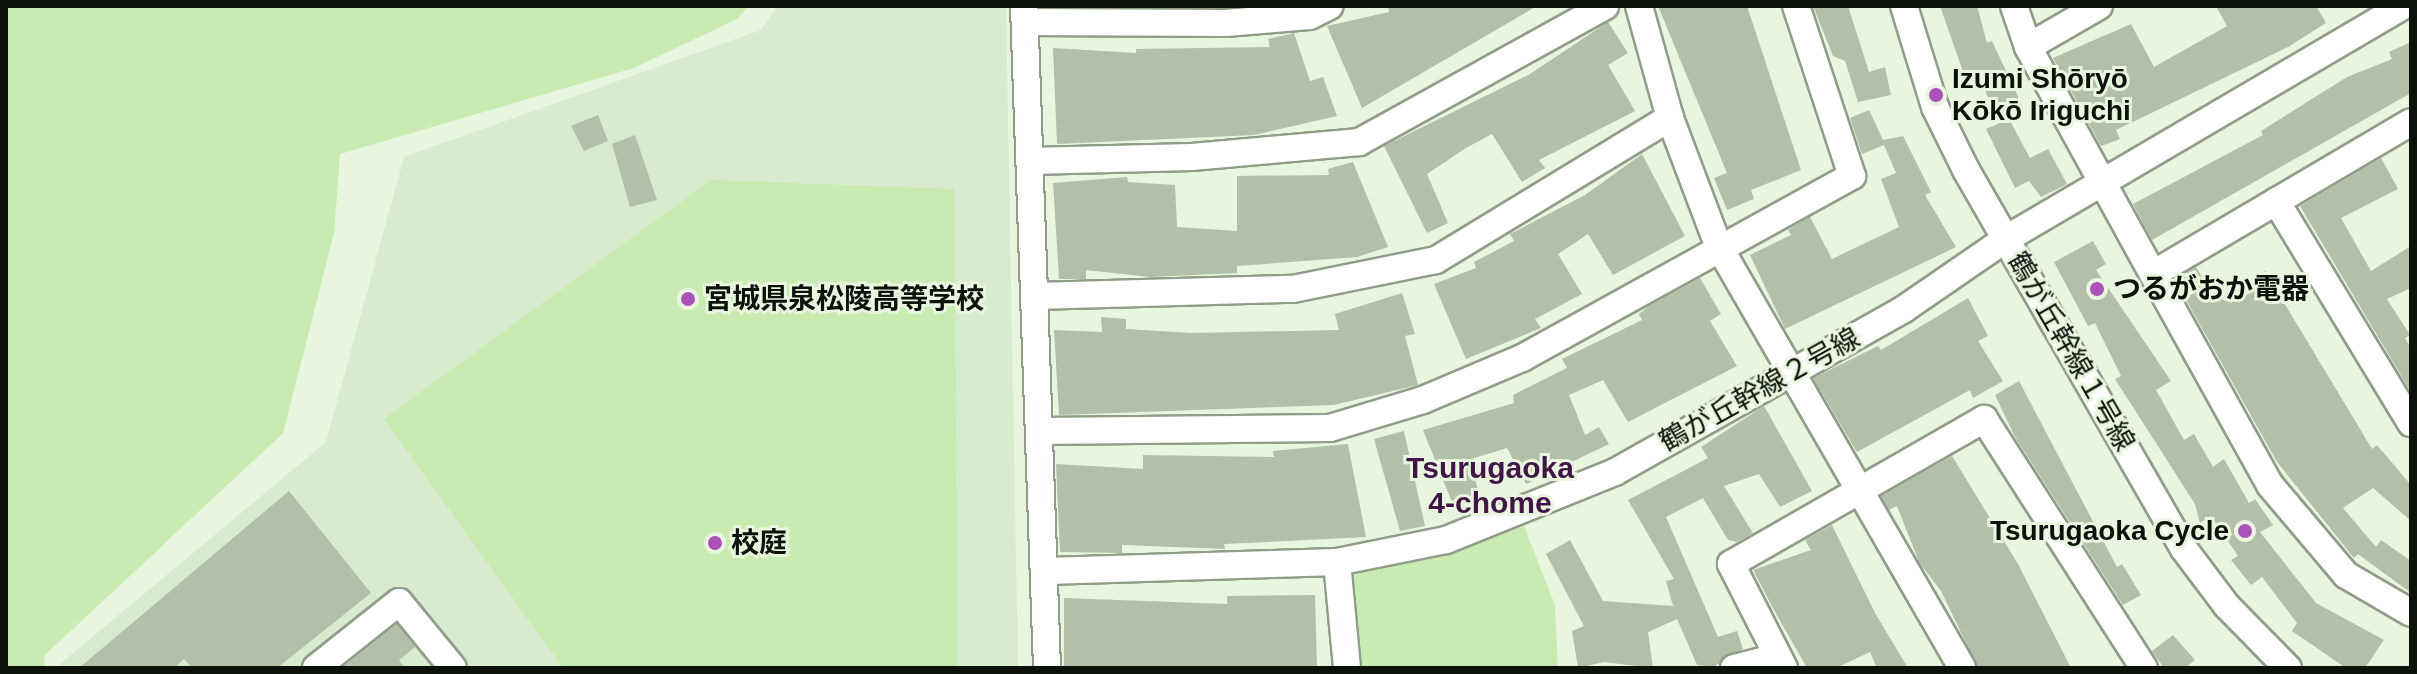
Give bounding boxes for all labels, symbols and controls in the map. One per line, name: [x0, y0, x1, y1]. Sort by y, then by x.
place label: Izumi Shōryō Kōkō Iriguchi: [1952, 62, 2131, 128]
marker: Izumi Shōryō Kōkō Iriguchi: [1927, 86, 1945, 104]
street label: 鶴が丘幹線１号線: [2000, 247, 2142, 457]
place label: つるがおか電器: [2113, 272, 2309, 306]
marker: つるがおか電器: [2088, 280, 2106, 298]
place label: 宮城県泉松陵高等学校: [704, 282, 984, 316]
marker: 宮城県泉松陵高等学校: [679, 290, 697, 308]
street label: 鶴が丘幹線２号線: [1654, 321, 1866, 459]
district label: Tsurugaoka 4-chome: [1406, 450, 1574, 520]
place label: Tsurugaoka Cycle: [1990, 514, 2229, 548]
marker: Tsurugaoka Cycle: [2236, 522, 2254, 540]
place label: 校庭: [731, 526, 787, 560]
marker: 校庭: [706, 534, 724, 552]

